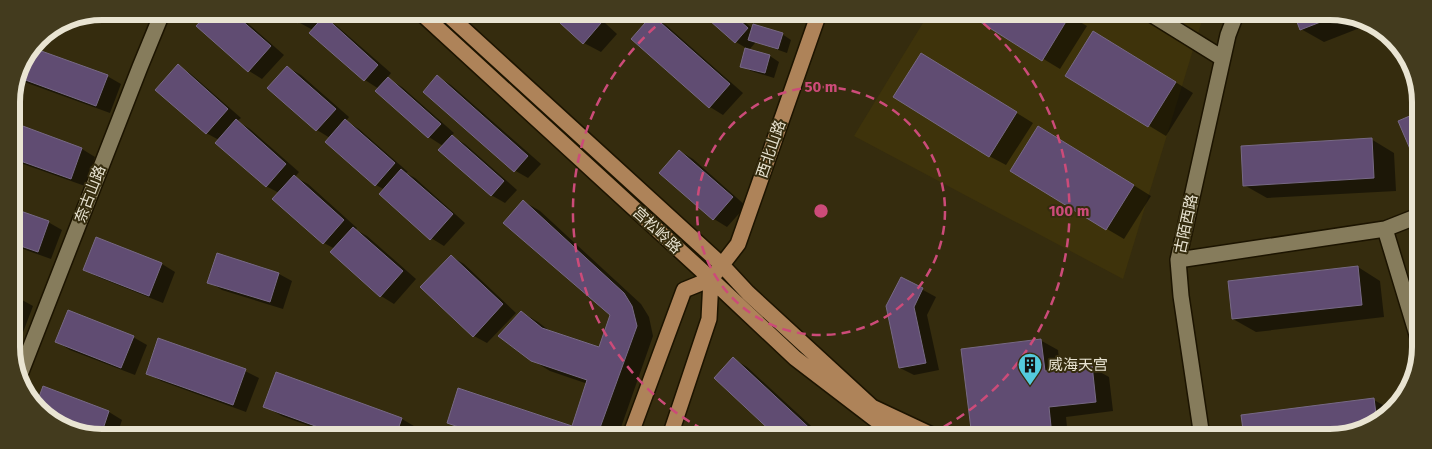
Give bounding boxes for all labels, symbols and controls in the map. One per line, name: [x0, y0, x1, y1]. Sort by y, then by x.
text: 50 m: [804, 78, 838, 96]
street label: 西北山路: [753, 118, 789, 180]
street label: 奈古山路: [71, 163, 109, 225]
street label: 古陌西路: [1171, 193, 1201, 255]
centre of rings: [812, 202, 830, 220]
text: 100 m: [1049, 202, 1089, 220]
street label: 宫松岭路: [629, 203, 685, 257]
building icon: 威海天宫: [1017, 352, 1043, 386]
place label: 威海天宫: [1048, 356, 1108, 374]

